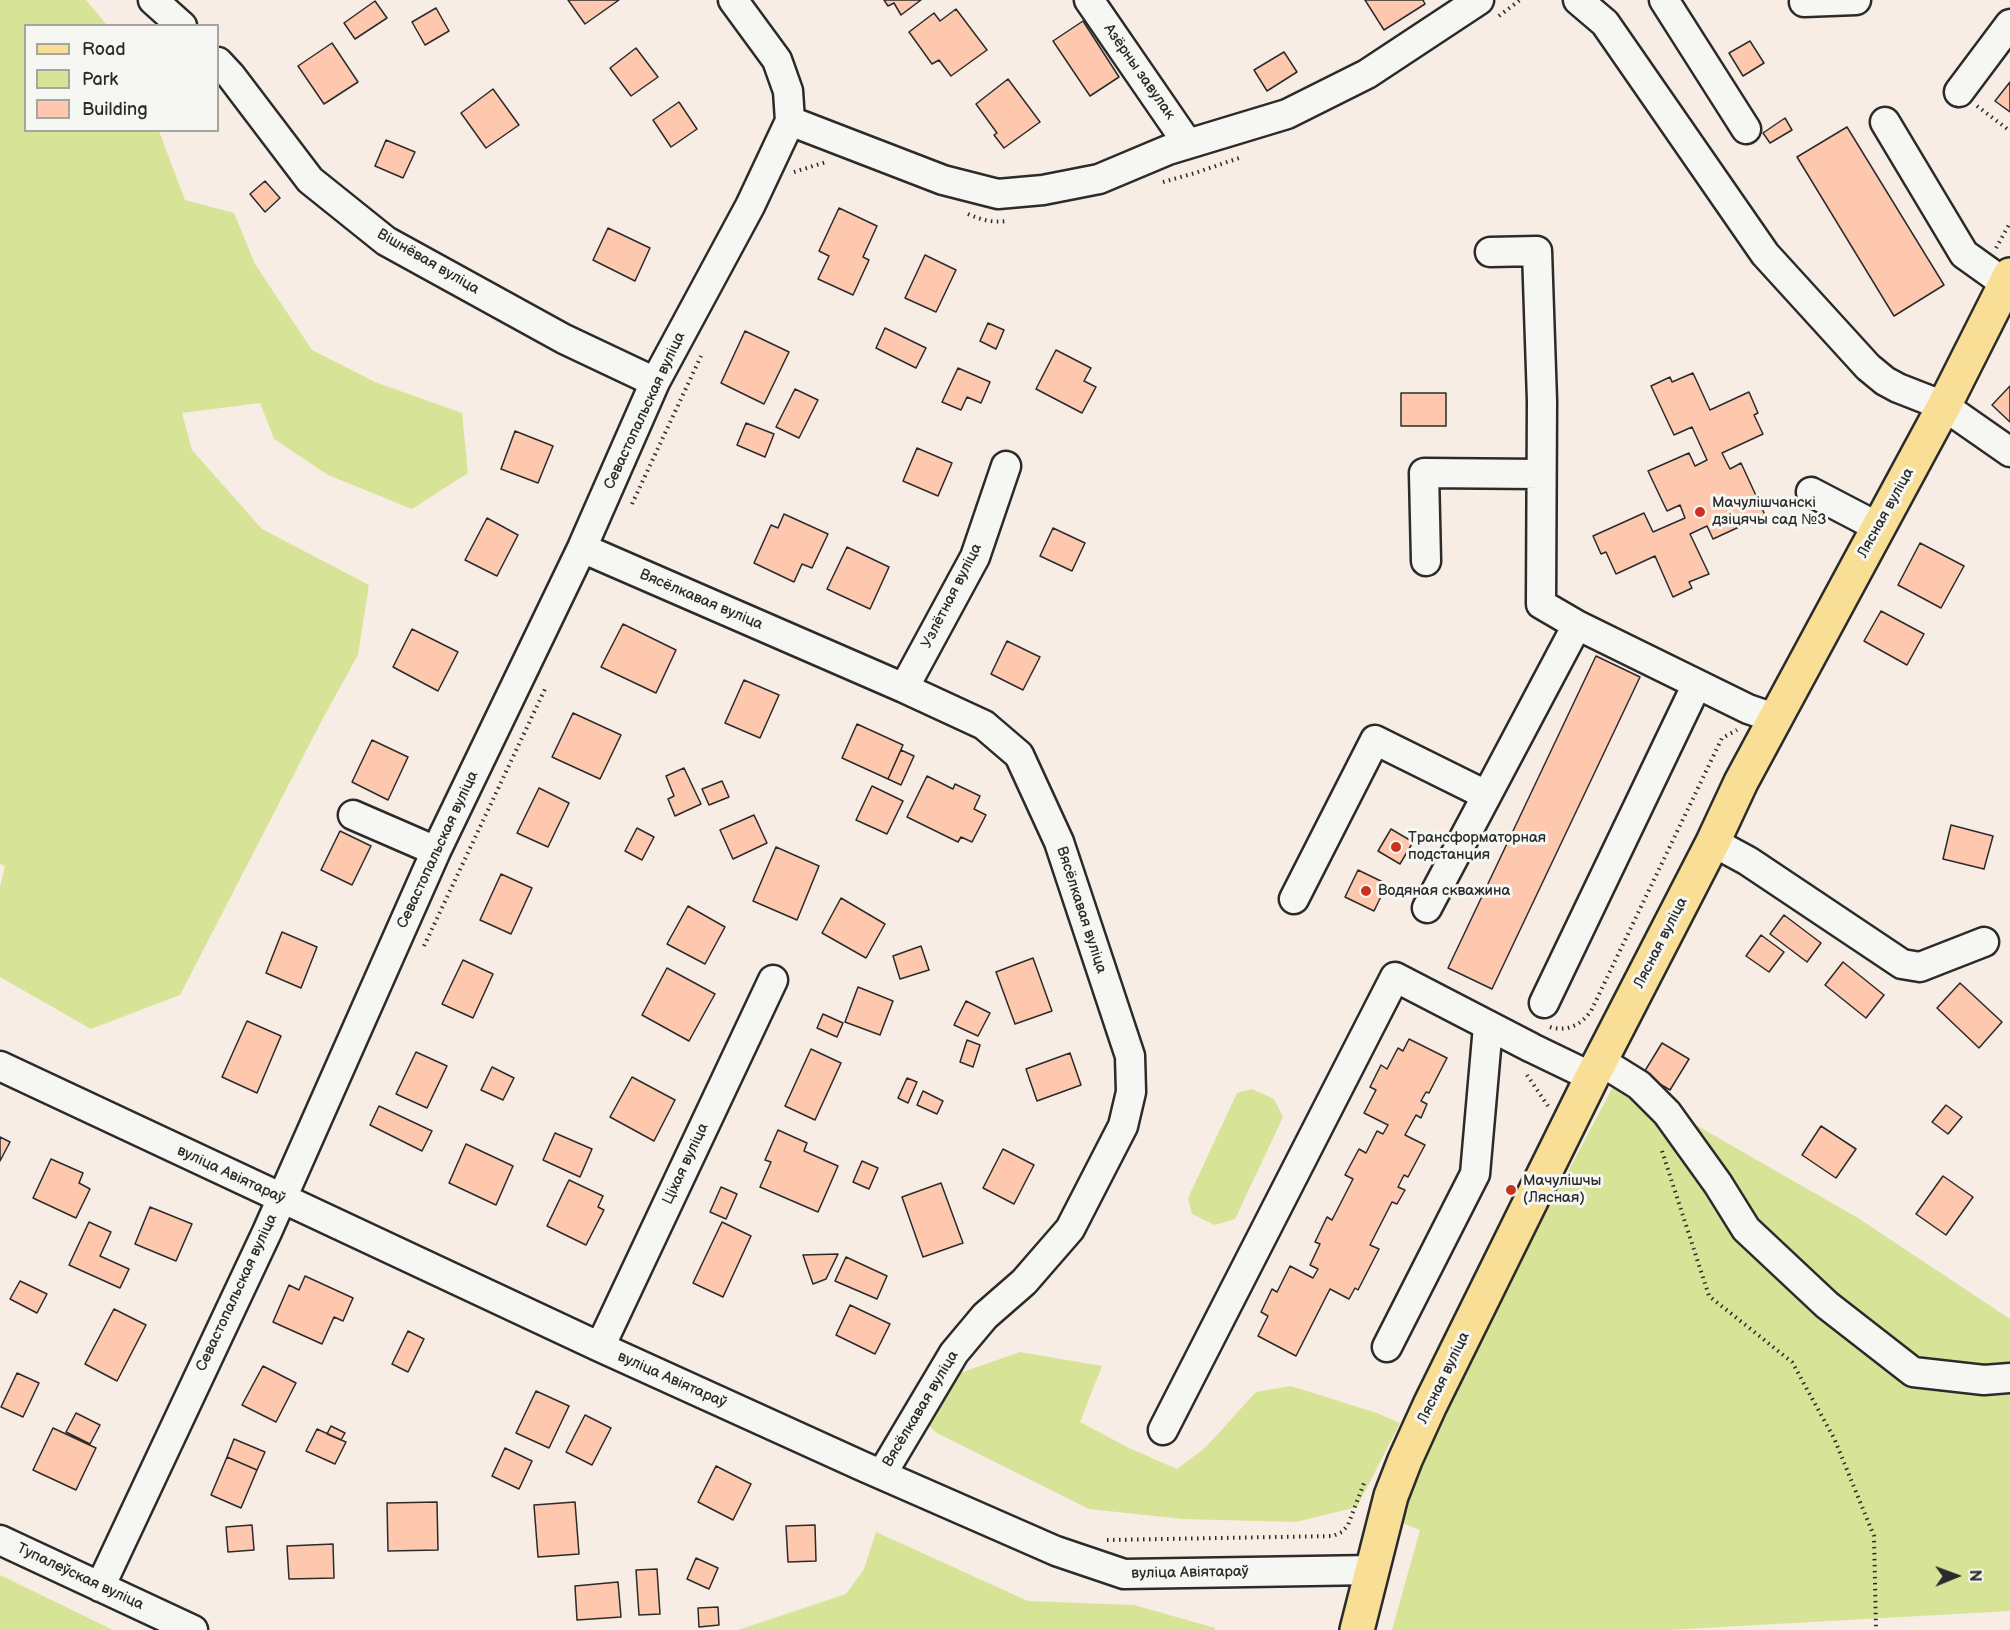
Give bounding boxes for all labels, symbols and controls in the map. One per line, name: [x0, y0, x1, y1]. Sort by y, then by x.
street label: Азёрны завулак: [1099, 21, 1179, 123]
legend: [24, 24, 219, 132]
text: Road: [82, 39, 126, 60]
text: Park: [82, 69, 118, 90]
text: Building: [82, 99, 148, 120]
street label: Вішнёвая вуліца: [374, 225, 482, 299]
street label: Севастопальская вуліца: [601, 329, 689, 493]
street label: Лясная вуліца: [1854, 465, 1918, 561]
place label: Мачулішчанскі дзіцячы сад №3: [1712, 494, 1826, 529]
marker: Мачулішчанскі дзіцячы сад №3: [1693, 505, 1707, 519]
street label: Узлётная вуліца: [918, 541, 986, 651]
street label: Вясёлкавая вуліца: [637, 566, 765, 634]
street label: Севастопальская вуліца: [394, 768, 482, 932]
place label: Трансформаторная подстанция: [1408, 829, 1546, 864]
marker: Трансформаторная подстанция: [1389, 840, 1403, 854]
street label: Вясёлкавая вуліца: [1052, 844, 1110, 976]
place label: Водяная скважина: [1378, 882, 1510, 900]
marker: Водяная скважина: [1359, 884, 1373, 898]
street label: Лясная вуліца: [1630, 895, 1692, 991]
street label: Ціхая вуліца: [659, 1120, 713, 1208]
street label: вуліца Авіятараў: [174, 1142, 288, 1208]
place label: Мачулішчы (Лясная): [1523, 1172, 1601, 1207]
marker: Мачулішчы (Лясная): [1504, 1183, 1518, 1197]
street label: Севастопальская вуліца: [193, 1211, 281, 1375]
street label: Лясная вуліца: [1414, 1329, 1474, 1427]
street label: вуліца Авіятараў: [615, 1348, 729, 1412]
street label: Вясёлкавая вуліца: [879, 1348, 963, 1470]
street label: Тупалеўская вуліца: [14, 1540, 146, 1614]
north arrow: [1926, 1546, 1986, 1606]
street label: вуліца Авіятараў: [1131, 1563, 1249, 1583]
text: N: [1965, 1569, 1984, 1582]

